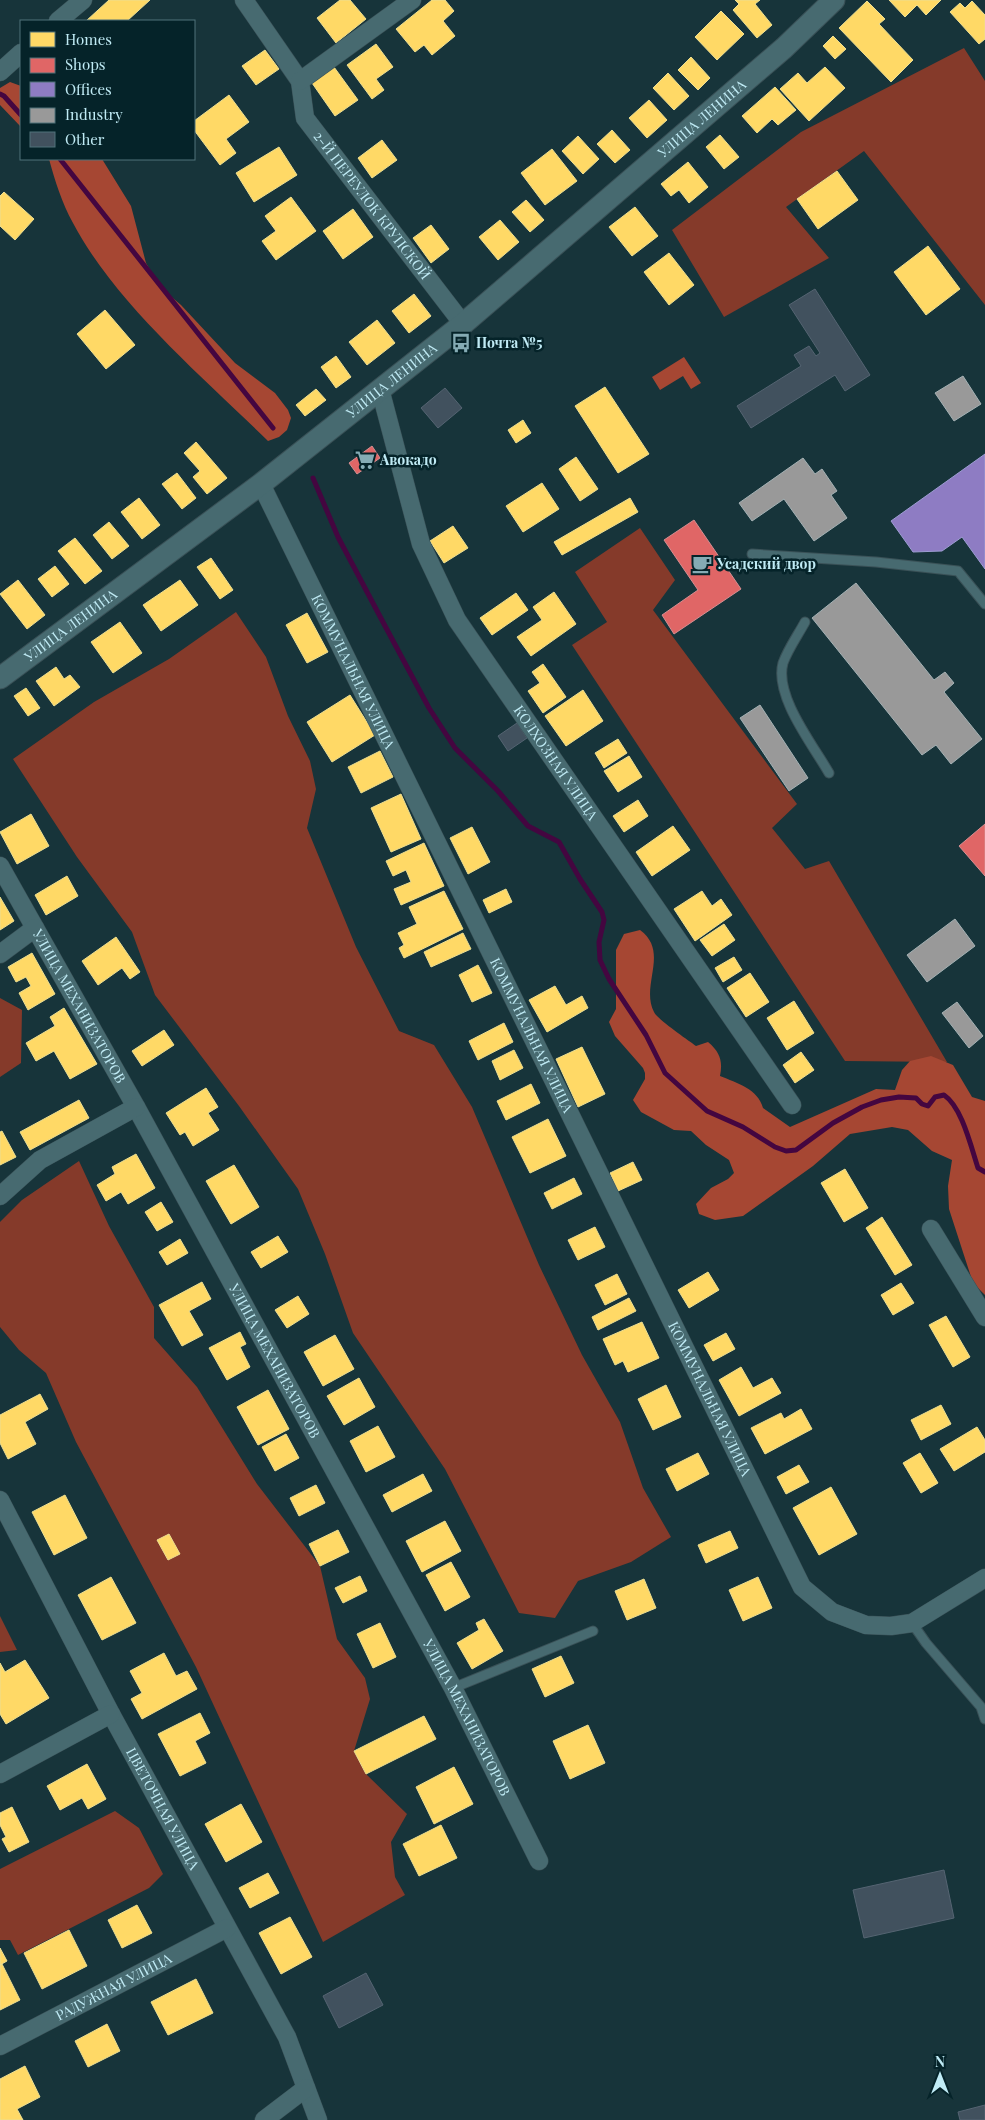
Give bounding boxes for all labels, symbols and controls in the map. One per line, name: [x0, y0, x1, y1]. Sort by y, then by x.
legend: [20, 20, 195, 160]
text: Homes: [65, 29, 112, 49]
text: Shops: [65, 54, 106, 74]
street label: УЛИЦА ЛЕНИНА: [653, 75, 750, 162]
text: Offices: [65, 79, 112, 99]
text: Industry: [65, 104, 123, 124]
street label: 2-Й ПЕРЕУЛОК КРУПСКОЙ: [310, 127, 435, 283]
text: Other: [65, 129, 105, 149]
bus stop icon: Почта №5: [450, 332, 472, 354]
place label: Почта №5: [476, 333, 542, 352]
street label: УЛИЦА ЛЕНИНА: [341, 338, 441, 422]
supermarket icon: Авокадо: [354, 449, 376, 471]
place label: Авокадо: [379, 450, 437, 469]
cafe icon: Усадский двор: [691, 553, 713, 575]
place label: Усадский двор: [716, 554, 816, 573]
street label: УЛИЦА ЛЕНИНА: [19, 584, 121, 666]
street label: КОММУНАЛЬНАЯ УЛИЦА: [307, 591, 400, 752]
street label: КОЛХОЗНАЯ УЛИЦА: [510, 701, 603, 824]
street label: УЛИЦА МЕХАНИЗАТОРОВ: [28, 925, 131, 1086]
street label: КОММУНАЛЬНАЯ УЛИЦА: [486, 954, 578, 1116]
street label: УЛИЦА МЕХАНИЗАТОРОВ: [225, 1279, 325, 1442]
street label: КОММУНАЛЬНАЯ УЛИЦА: [664, 1318, 756, 1479]
street label: УЛИЦА МЕХАНИЗАТОРОВ: [419, 1635, 515, 1799]
street label: ЦВЕТОЧНАЯ УЛИЦА: [122, 1744, 204, 1873]
street label: РАДУЖНАЯ УЛИЦА: [52, 1948, 175, 2025]
north arrow: [915, 2050, 965, 2100]
text: N: [935, 2052, 945, 2071]

